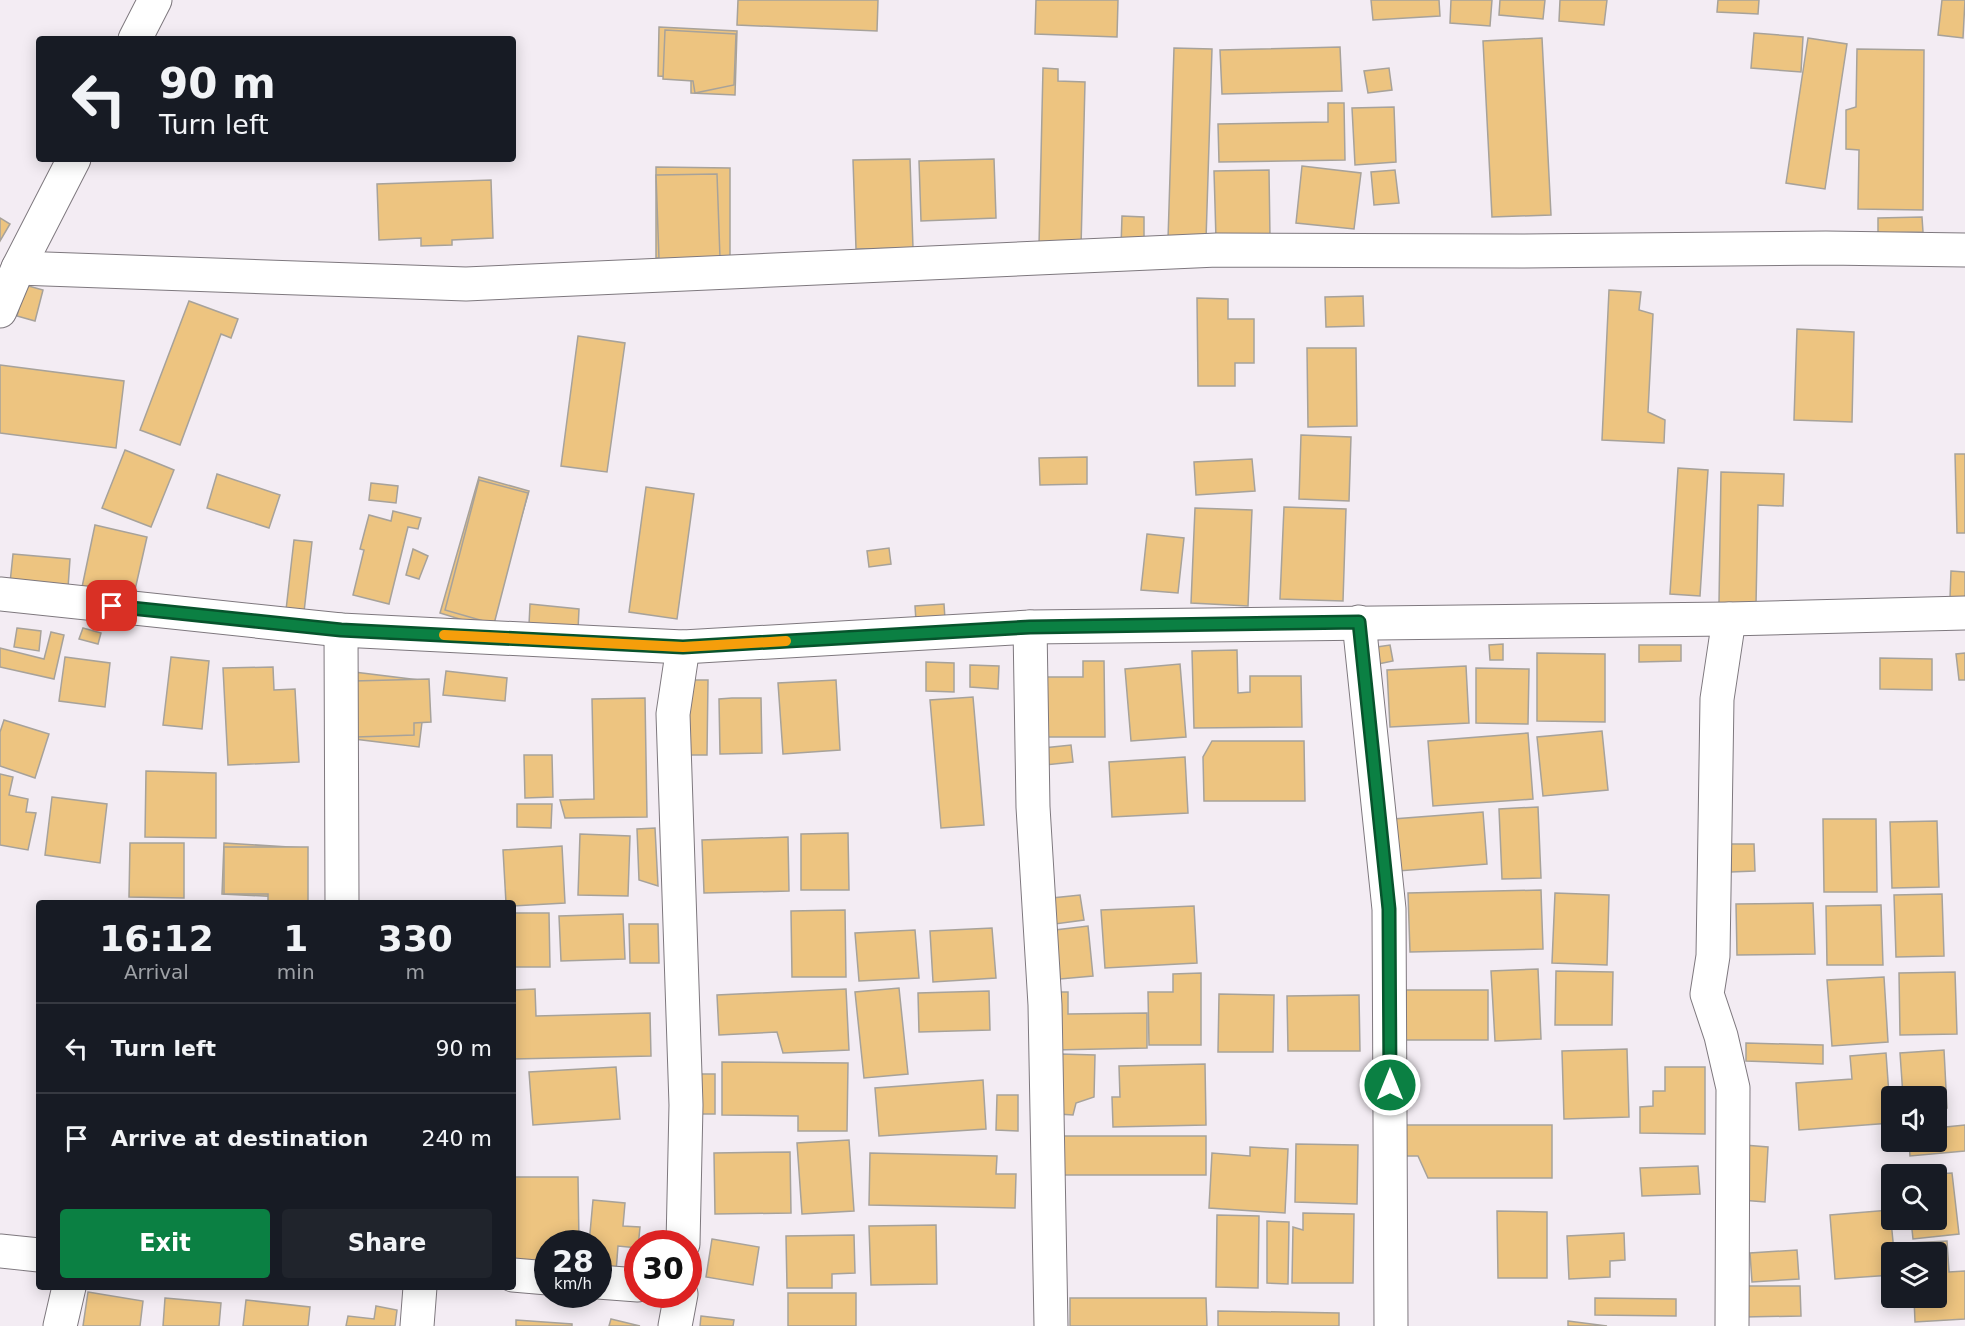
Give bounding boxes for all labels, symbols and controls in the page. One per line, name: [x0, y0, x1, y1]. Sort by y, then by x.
text: 90 m: [159, 59, 276, 108]
icon: left: [60, 60, 138, 138]
text: Turn left: [159, 109, 269, 140]
pin: [86, 580, 137, 631]
icon: arrive: [95, 589, 128, 622]
text: 16:12: [99, 918, 214, 959]
text: 1: [283, 918, 308, 959]
text: 330: [378, 918, 453, 959]
text: Arrival: [124, 960, 189, 984]
text: min: [277, 960, 315, 984]
text: m: [406, 960, 425, 984]
icon: left: [60, 1032, 93, 1065]
text: Turn left: [111, 1036, 216, 1061]
text: 90 m: [436, 1036, 492, 1061]
position arrow: [1358, 1053, 1422, 1117]
map controls: [1881, 1086, 1947, 1308]
button: sound: [1881, 1086, 1947, 1152]
icon: arrive: [60, 1122, 93, 1155]
text: Arrive at destination: [111, 1126, 368, 1151]
text: 240 m: [422, 1126, 492, 1151]
button: search: [1881, 1164, 1947, 1230]
button: Exit: [60, 1209, 270, 1278]
button: Share: [282, 1209, 492, 1278]
speed limit sign: 30: [624, 1230, 702, 1308]
button: layers: [1881, 1242, 1947, 1308]
text: 28: [552, 1244, 594, 1279]
text: km/h: [554, 1275, 592, 1293]

